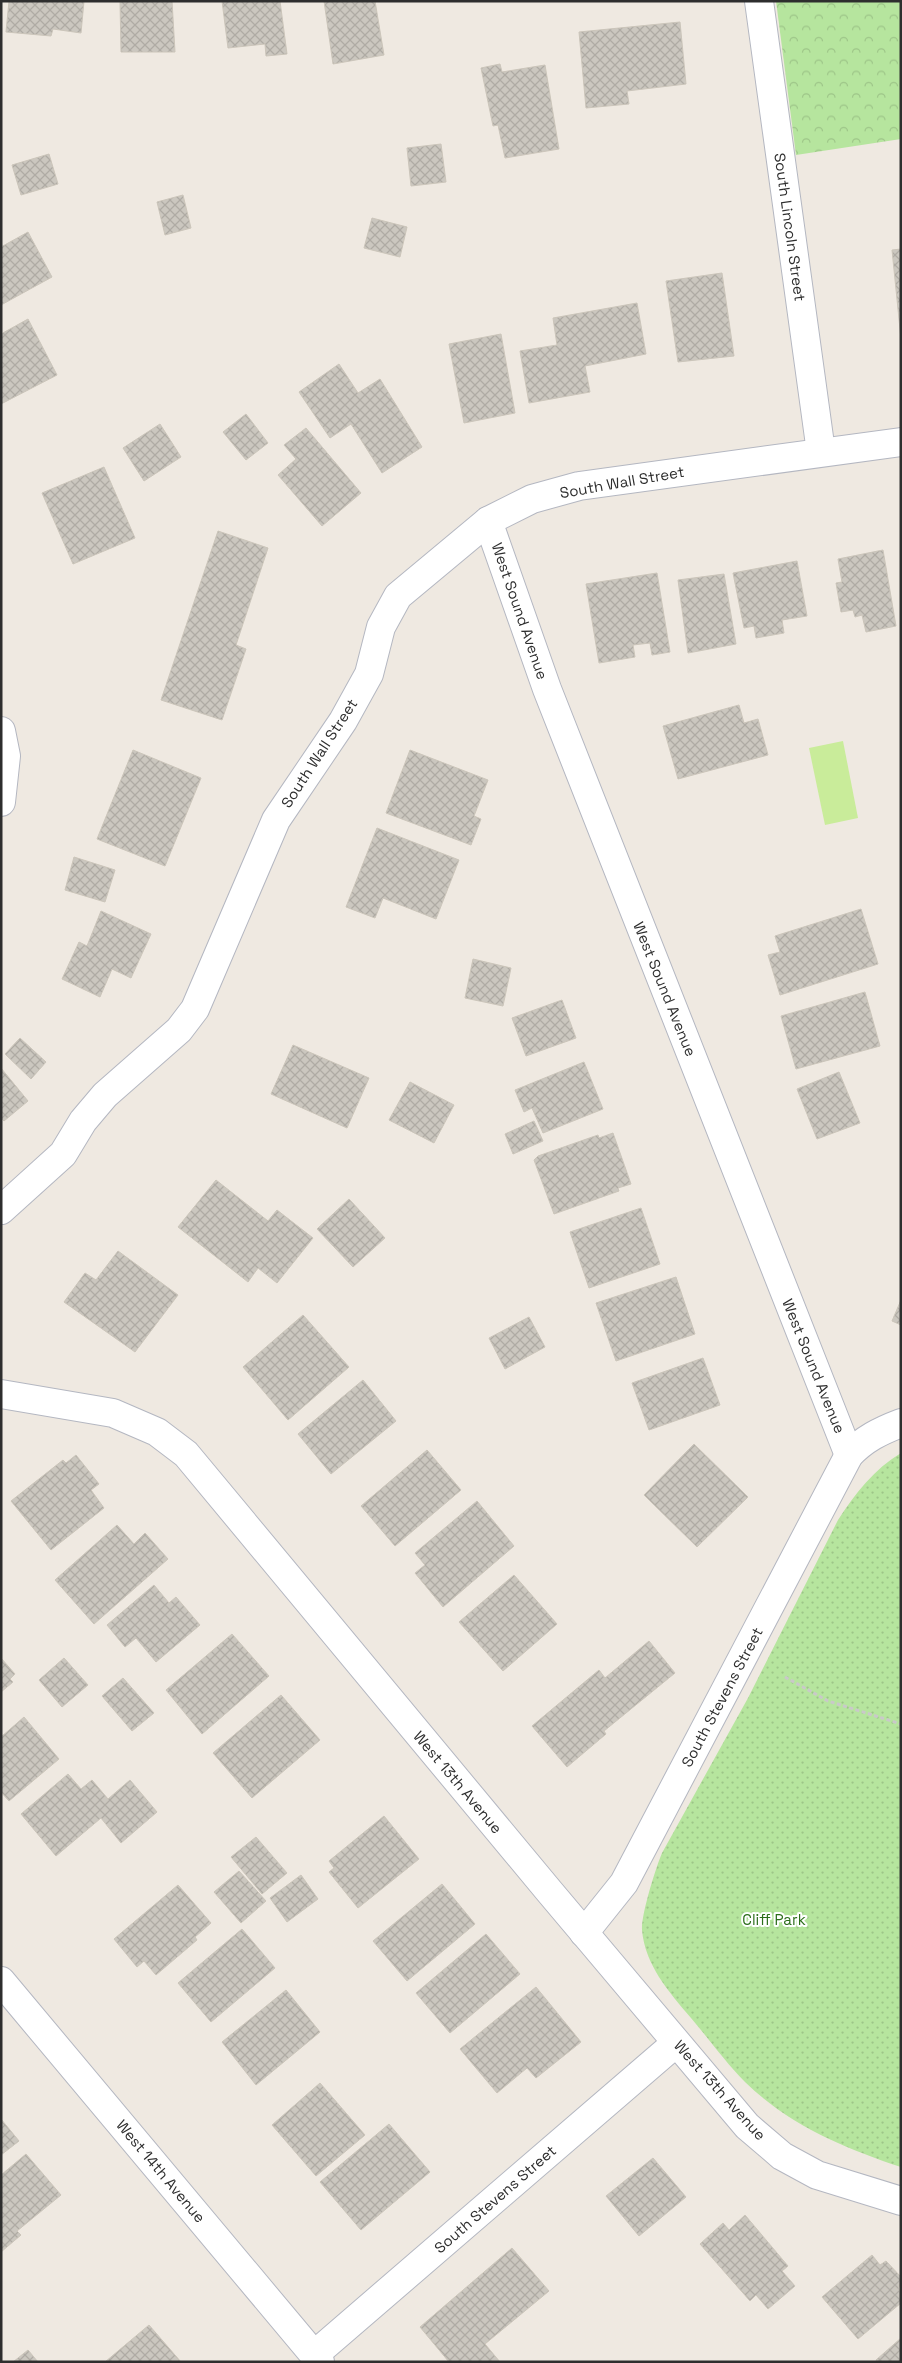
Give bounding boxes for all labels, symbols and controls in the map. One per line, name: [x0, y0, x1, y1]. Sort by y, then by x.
street label: South Lincoln Street: [770, 152, 810, 302]
street label: South Wall Street: [558, 462, 686, 502]
street label: West Sound Avenue: [488, 540, 552, 682]
street label: South Wall Street: [277, 695, 361, 811]
street label: West Sound Avenue: [629, 919, 701, 1059]
street label: West Sound Avenue: [778, 1296, 850, 1436]
street label: South Stevens Street: [677, 1624, 767, 1770]
street label: West 13th Avenue: [409, 1727, 507, 1837]
park label: Cliff Park: [742, 1910, 806, 1929]
street label: West 13th Avenue: [670, 2036, 770, 2144]
street label: West 14th Avenue: [112, 2116, 210, 2226]
street label: South Stevens Street: [430, 2141, 560, 2257]

